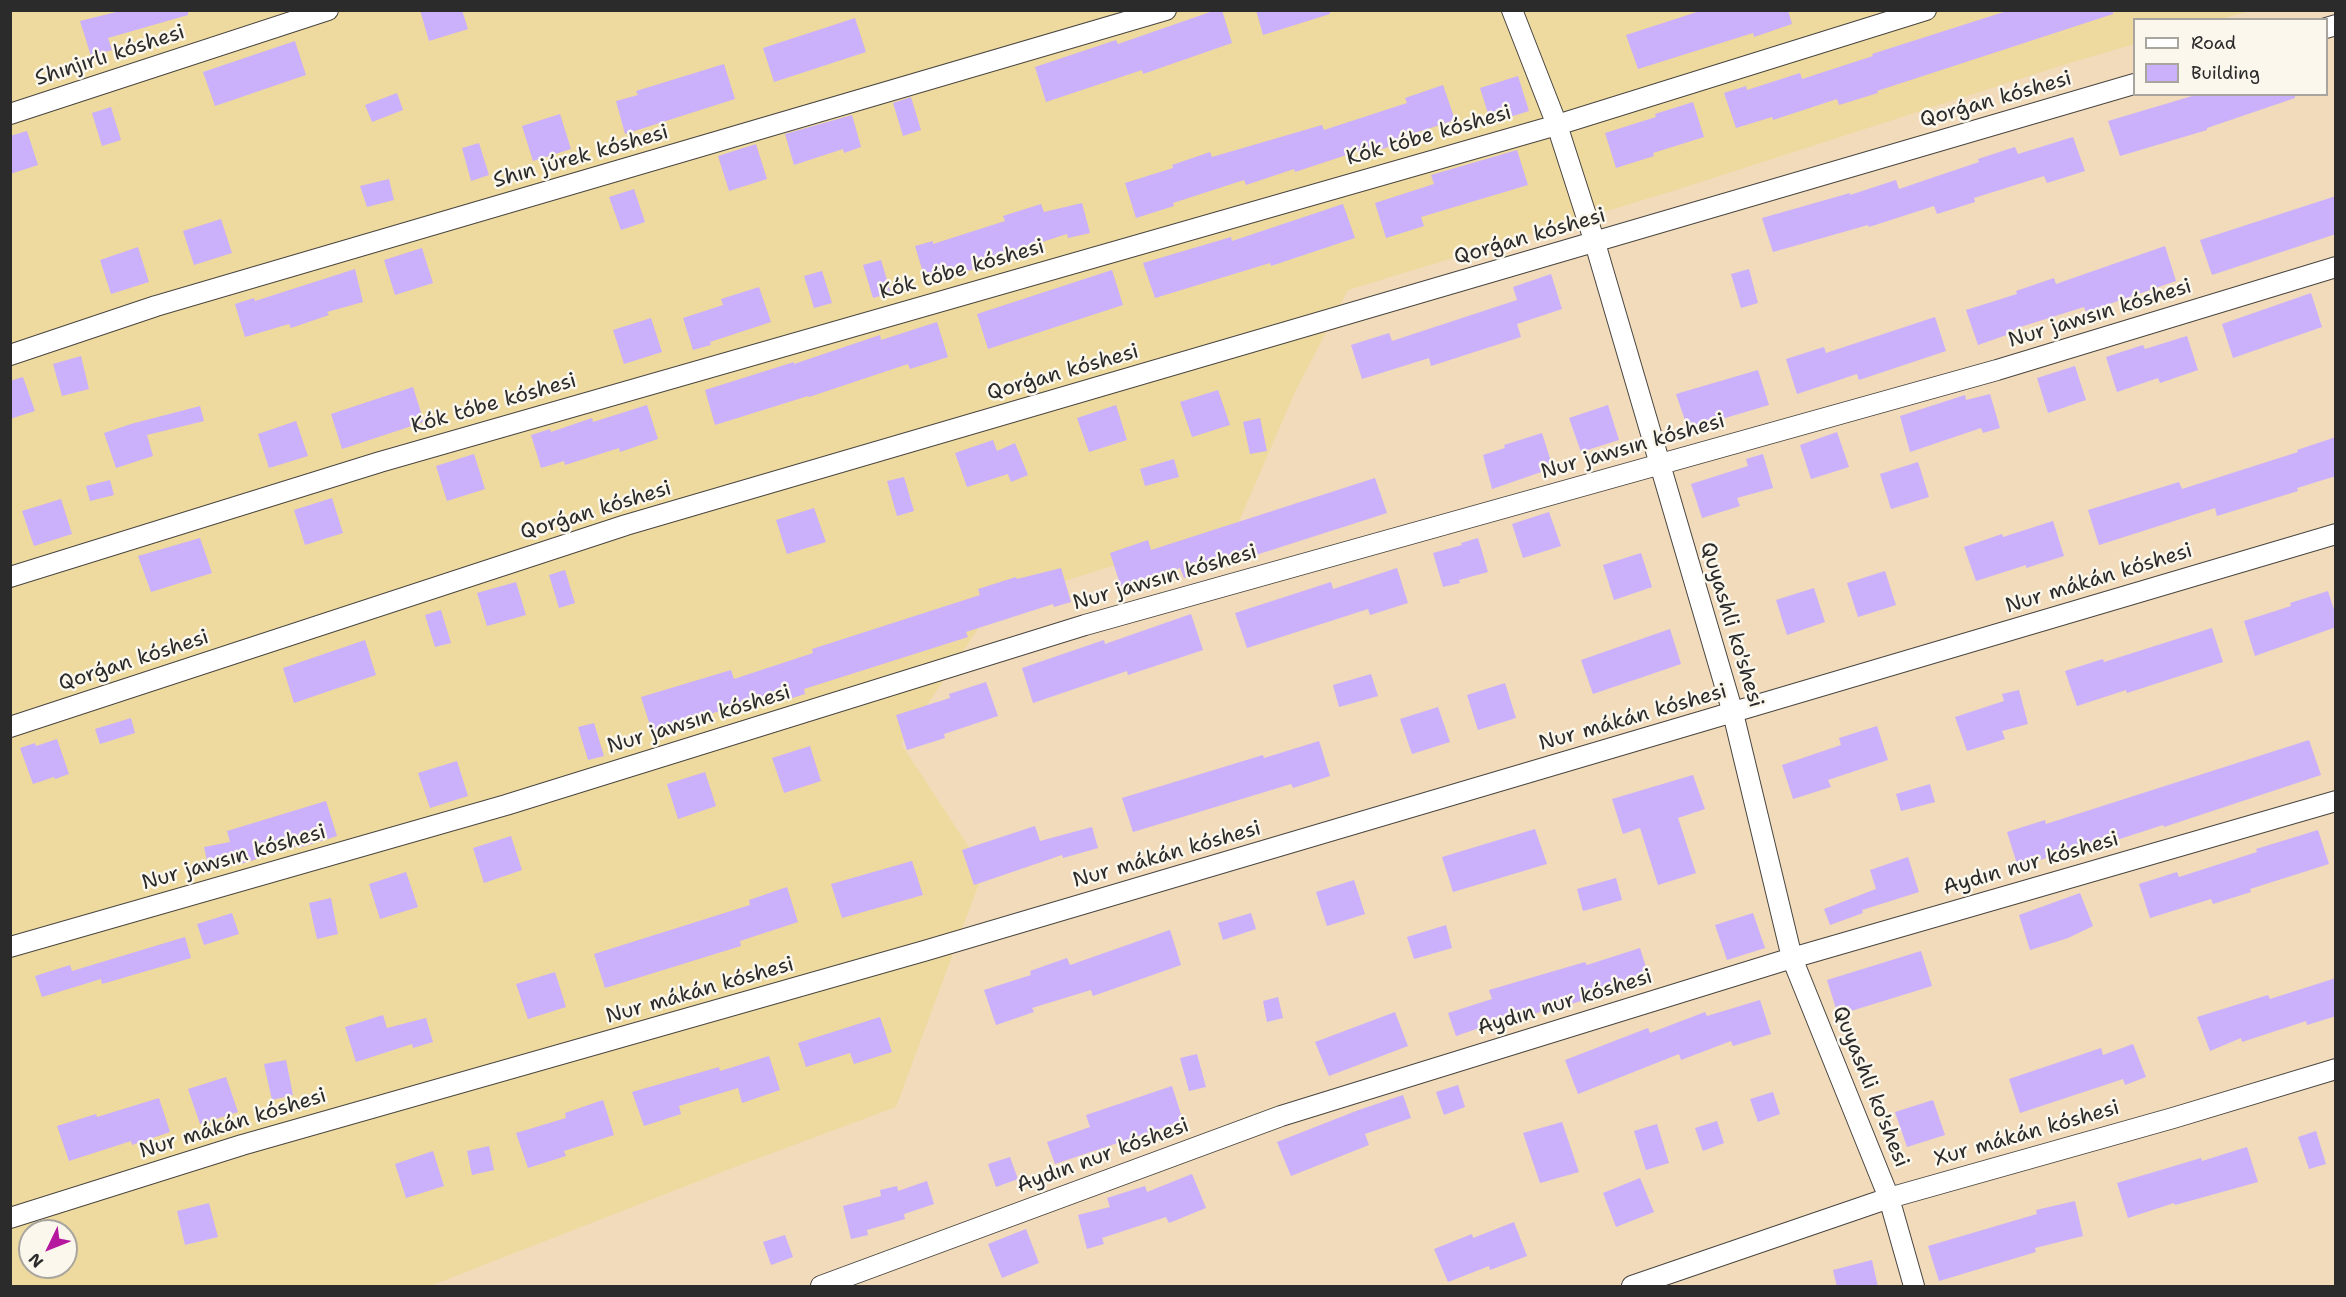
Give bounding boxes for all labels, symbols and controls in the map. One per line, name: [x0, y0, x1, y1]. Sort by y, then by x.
legend: [2133, 18, 2328, 96]
street label: Shınjırlı kóshesi: [32, 20, 188, 92]
text: Road: [2191, 31, 2236, 55]
text: Building: [2191, 61, 2260, 85]
street label: Qorǵan kóshesi: [1917, 66, 2075, 134]
street label: Kók tóbe kóshesi: [1343, 100, 1515, 172]
street label: Shın júrek kóshesi: [490, 120, 672, 194]
street label: Qorǵan kóshesi: [1451, 203, 1609, 271]
street label: Kók tóbe kóshesi: [876, 234, 1048, 306]
street label: Nur jawsın kóshesi: [2005, 274, 2195, 354]
street label: Qorǵan kóshesi: [984, 339, 1142, 407]
street label: Kók tóbe kóshesi: [408, 368, 580, 440]
street label: Nur jawsın kóshesi: [1538, 409, 1728, 485]
street label: Qorǵan kóshesi: [518, 476, 674, 546]
street label: Quyashli ko'shesi: [1694, 539, 1768, 711]
street label: Nur mákán kóshesi: [2002, 539, 2196, 619]
street label: Nur jawsın kóshesi: [1070, 540, 1260, 616]
street label: Qorǵan kóshesi: [56, 625, 212, 697]
street label: Nur mákán kóshesi: [1536, 679, 1730, 757]
street label: Nur jawsın kóshesi: [604, 680, 794, 760]
street label: Nur mákán kóshesi: [1070, 816, 1264, 894]
street label: Nur jawsın kóshesi: [139, 820, 329, 896]
street label: Aydın nur kóshesi: [1940, 827, 2122, 901]
street label: Nur mákán kóshesi: [603, 952, 797, 1030]
street label: Aydın nur kóshesi: [1475, 964, 1655, 1042]
street label: Quyashli ko'shesi: [1826, 1003, 1914, 1171]
street label: Nur mákán kóshesi: [136, 1084, 330, 1164]
street label: Xur mákán kóshesi: [1932, 1096, 2122, 1172]
street label: Aydın nur kóshesi: [1013, 1113, 1193, 1199]
north arrow: [18, 1219, 78, 1279]
text: N: [24, 1248, 48, 1272]

